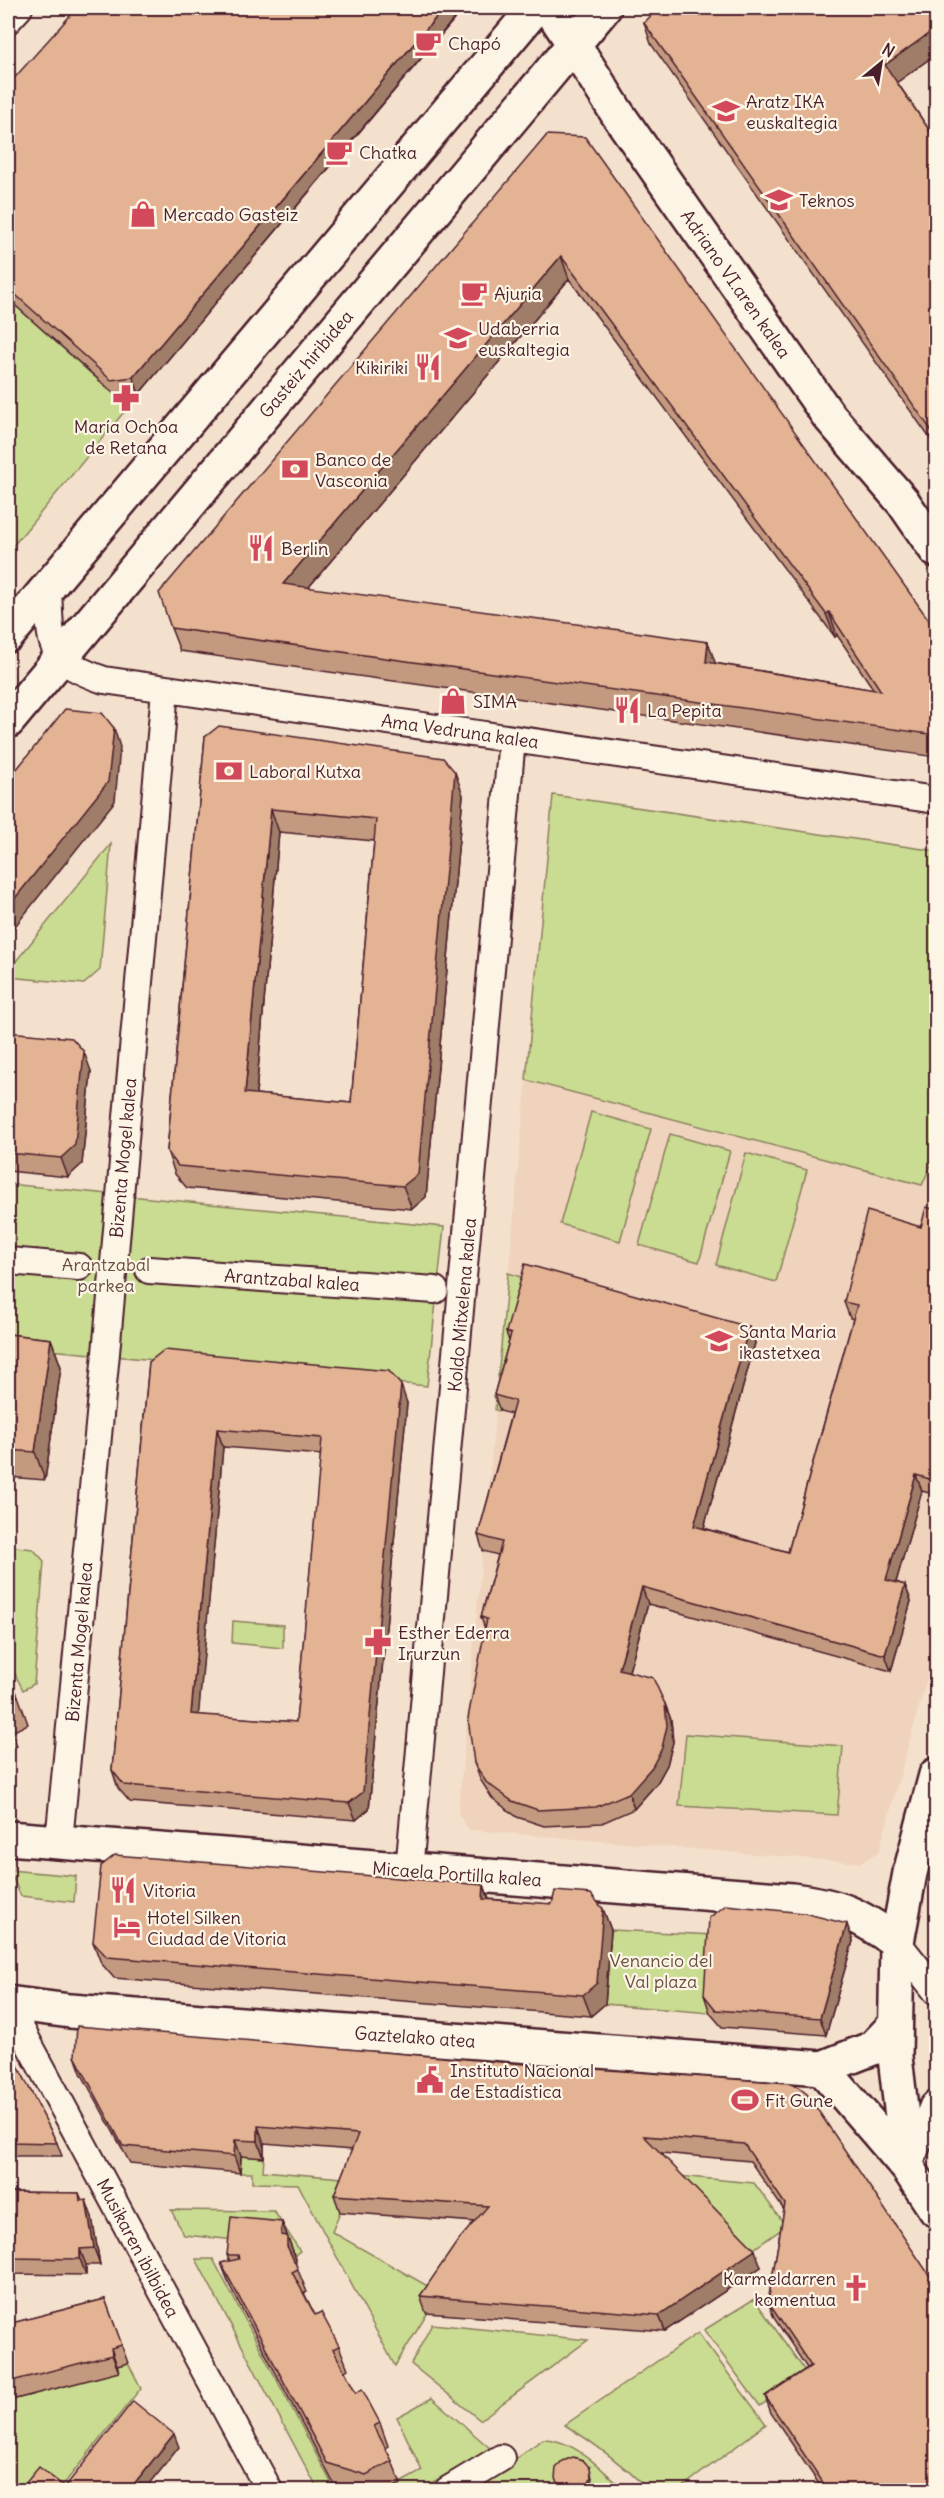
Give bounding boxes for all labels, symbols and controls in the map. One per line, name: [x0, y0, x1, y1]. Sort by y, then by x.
cafe icon: Chapó: [413, 28, 443, 58]
place label: Chapó: [448, 32, 501, 55]
north arrow: [851, 33, 911, 93]
text: N: [879, 39, 898, 61]
place label: Aratz IKA euskaltegia: [746, 90, 838, 134]
school or university icon: Aratz IKA euskaltegia: [711, 96, 741, 126]
cafe icon: Chatka: [324, 137, 354, 167]
place label: Chatka: [359, 141, 417, 164]
school or university icon: Teknos: [764, 185, 794, 215]
place label: Teknos: [799, 189, 855, 212]
shop icon: Mercado Gasteiz: [128, 199, 158, 229]
place label: Mercado Gasteiz: [163, 203, 299, 226]
street label: Adriano VI.aren kalea: [676, 205, 796, 363]
cafe icon: Ajuria: [459, 278, 489, 308]
place label: Ajuria: [494, 282, 542, 305]
street label: Gasteiz hiribidea: [254, 305, 358, 423]
place label: Udaberria euskaltegia: [478, 317, 570, 361]
school or university icon: Udaberria euskaltegia: [443, 323, 473, 353]
restaurant icon: Kikiriki: [413, 352, 443, 382]
place label: Kikiriki: [355, 356, 408, 379]
pharmacy icon: María Ochoa de Retana: [111, 383, 141, 413]
place label: María Ochoa de Retana: [74, 415, 178, 459]
place label: Banco de Vasconia: [315, 448, 391, 492]
bank icon: Banco de Vasconia: [280, 454, 310, 484]
restaurant icon: Berlin: [246, 533, 276, 563]
place label: Berlin: [281, 537, 328, 560]
shop icon: SIMA: [438, 686, 468, 716]
place label: SIMA: [473, 690, 517, 713]
restaurant icon: La Pepita: [612, 695, 642, 725]
place label: La Pepita: [647, 699, 722, 722]
street label: Ama Vedruna kalea: [380, 709, 540, 753]
bank icon: Laboral Kutxa: [214, 756, 244, 786]
place label: Laboral Kutxa: [249, 760, 361, 783]
street label: Bizenta Mogel kalea: [105, 1077, 141, 1239]
street label: Koldo Mitxelena kalea: [443, 1217, 481, 1393]
park label: Arantzabal parkea: [62, 1253, 150, 1297]
street label: Arantzabal kalea: [223, 1264, 361, 1296]
place label: Santa Maria ikastetxea: [739, 1320, 837, 1364]
school or university icon: Santa Maria ikastetxea: [704, 1326, 734, 1356]
street label: Bizenta Mogel kalea: [61, 1561, 97, 1723]
place label: Esther Ederra Irurzun: [398, 1621, 510, 1665]
pharmacy icon: Esther Ederra Irurzun: [363, 1627, 393, 1657]
street label: Micaela Portilla kalea: [371, 1857, 543, 1891]
restaurant icon: Vitoria: [108, 1875, 138, 1905]
place label: Vitoria: [143, 1879, 196, 1902]
place label: Hotel Silken Ciudad de Vitoria: [147, 1906, 287, 1950]
hotel icon: Hotel Silken Ciudad de Vitoria: [112, 1912, 142, 1942]
park label: Venancio del Val plaza: [609, 1949, 713, 1993]
street label: Gaztelako atea: [354, 2021, 476, 2053]
place label: Instituto Nacional de Estadística: [450, 2059, 594, 2103]
public building icon: Instituto Nacional de Estadística: [415, 2065, 445, 2095]
sports icon: Fit Gune: [730, 2085, 760, 2115]
place label: Fit Gune: [765, 2089, 833, 2112]
street label: Musikaren ibilbidea: [92, 2175, 184, 2321]
place label: Karmeldarren komentua: [723, 2267, 836, 2311]
church icon: Karmeldarren komentua: [841, 2273, 871, 2303]

